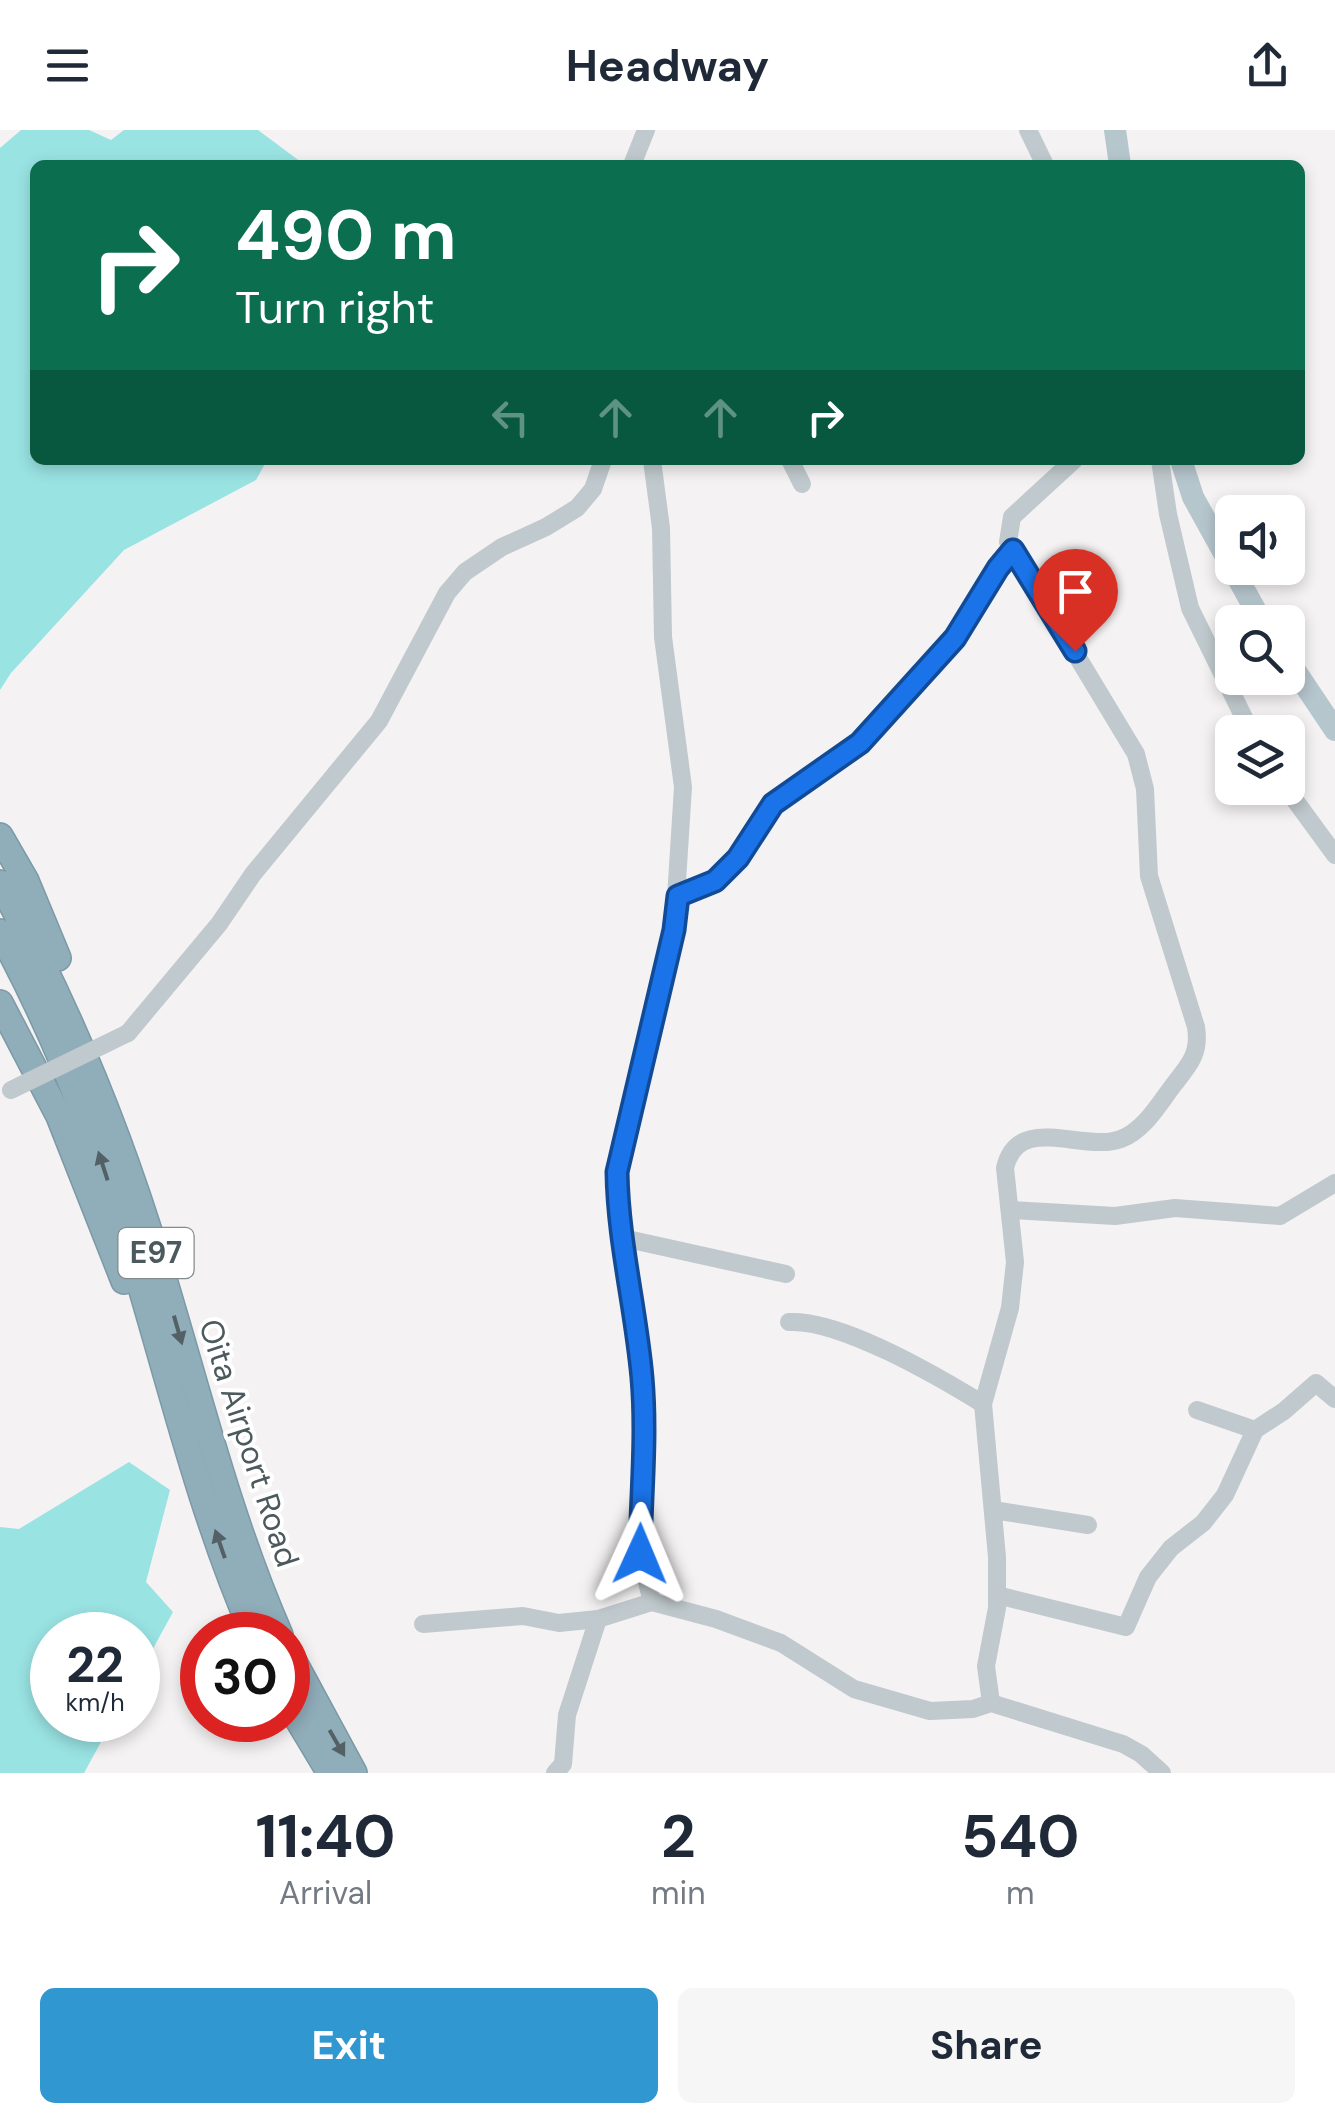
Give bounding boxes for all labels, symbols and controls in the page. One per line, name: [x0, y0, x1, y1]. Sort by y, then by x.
text: Headway: [566, 36, 769, 95]
icon: menu: [40, 38, 95, 93]
icon: share: [1240, 38, 1295, 93]
text: 490 m: [235, 190, 457, 281]
icon: right: [70, 200, 200, 330]
text: Turn right: [235, 278, 434, 337]
icon: left: [483, 390, 538, 445]
icon: ahead: [588, 390, 643, 445]
icon: ahead: [693, 390, 748, 445]
icon: right: [798, 390, 853, 445]
map controls: [1215, 495, 1305, 805]
button: sound: [1215, 495, 1305, 585]
pin: [1033, 549, 1118, 652]
icon: arrive: [1048, 564, 1103, 619]
button: search: [1215, 605, 1305, 695]
button: layers: [1215, 715, 1305, 805]
one-way arrow: [95, 1151, 110, 1181]
road number: E97: [118, 1228, 194, 1278]
street label: Oita Airport Road: [189, 1314, 309, 1572]
one-way arrow: [171, 1315, 187, 1346]
position arrow: [588, 1502, 692, 1606]
one-way arrow: [211, 1528, 226, 1558]
speed limit sign: 30: [180, 1612, 310, 1742]
text: 22: [66, 1632, 124, 1698]
text: km/h: [65, 1686, 125, 1719]
one-way arrow: [327, 1729, 345, 1757]
text: 11:40: [255, 1797, 396, 1876]
text: 2: [661, 1797, 696, 1876]
text: 540: [961, 1797, 1080, 1876]
text: Arrival: [279, 1872, 372, 1914]
text: min: [651, 1872, 706, 1914]
text: m: [1006, 1872, 1035, 1914]
button: Exit: [40, 1988, 658, 2103]
button: Share: [678, 1988, 1295, 2103]

